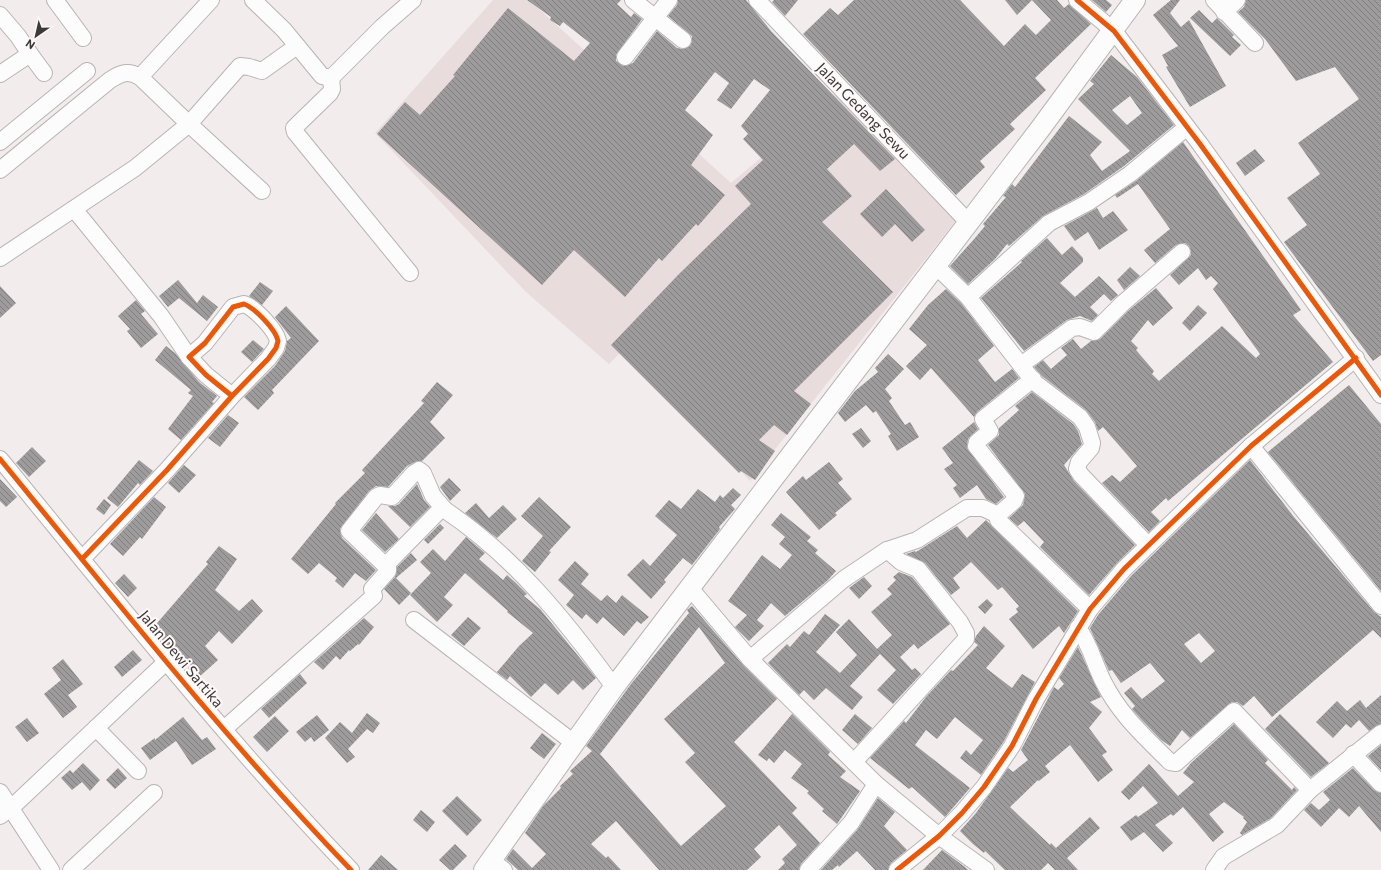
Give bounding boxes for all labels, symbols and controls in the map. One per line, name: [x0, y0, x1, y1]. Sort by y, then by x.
north arrow: [16, 16, 56, 56]
text: N: [23, 37, 37, 52]
street label: Jalan Gedang Sewu: [813, 58, 914, 162]
street label: Jalan Dewi Sartika: [136, 606, 228, 711]

